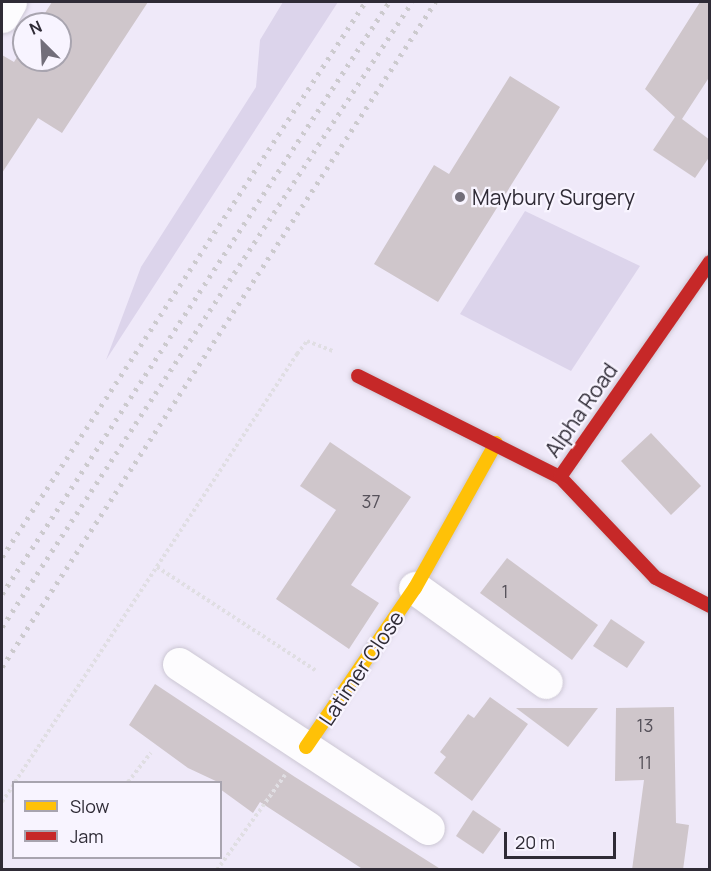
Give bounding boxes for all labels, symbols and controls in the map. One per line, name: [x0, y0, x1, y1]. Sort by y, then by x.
north arrow: [12, 12, 72, 72]
text: N: [26, 15, 45, 40]
place label: Maybury Surgery: [472, 184, 635, 210]
marker: Maybury Surgery: [453, 190, 467, 204]
street label: Alpha Road: [539, 358, 623, 462]
house number: 37: [362, 490, 380, 512]
house number: 1: [501, 580, 509, 602]
street label: Latimer Close: [313, 606, 409, 730]
house number: 13: [637, 714, 653, 736]
house number: 11: [638, 751, 652, 773]
legend: [12, 781, 222, 859]
text: Slow: [70, 794, 109, 818]
scale bar: [507, 820, 620, 858]
text: Jam: [70, 824, 104, 848]
text: 20 m: [515, 830, 555, 854]

